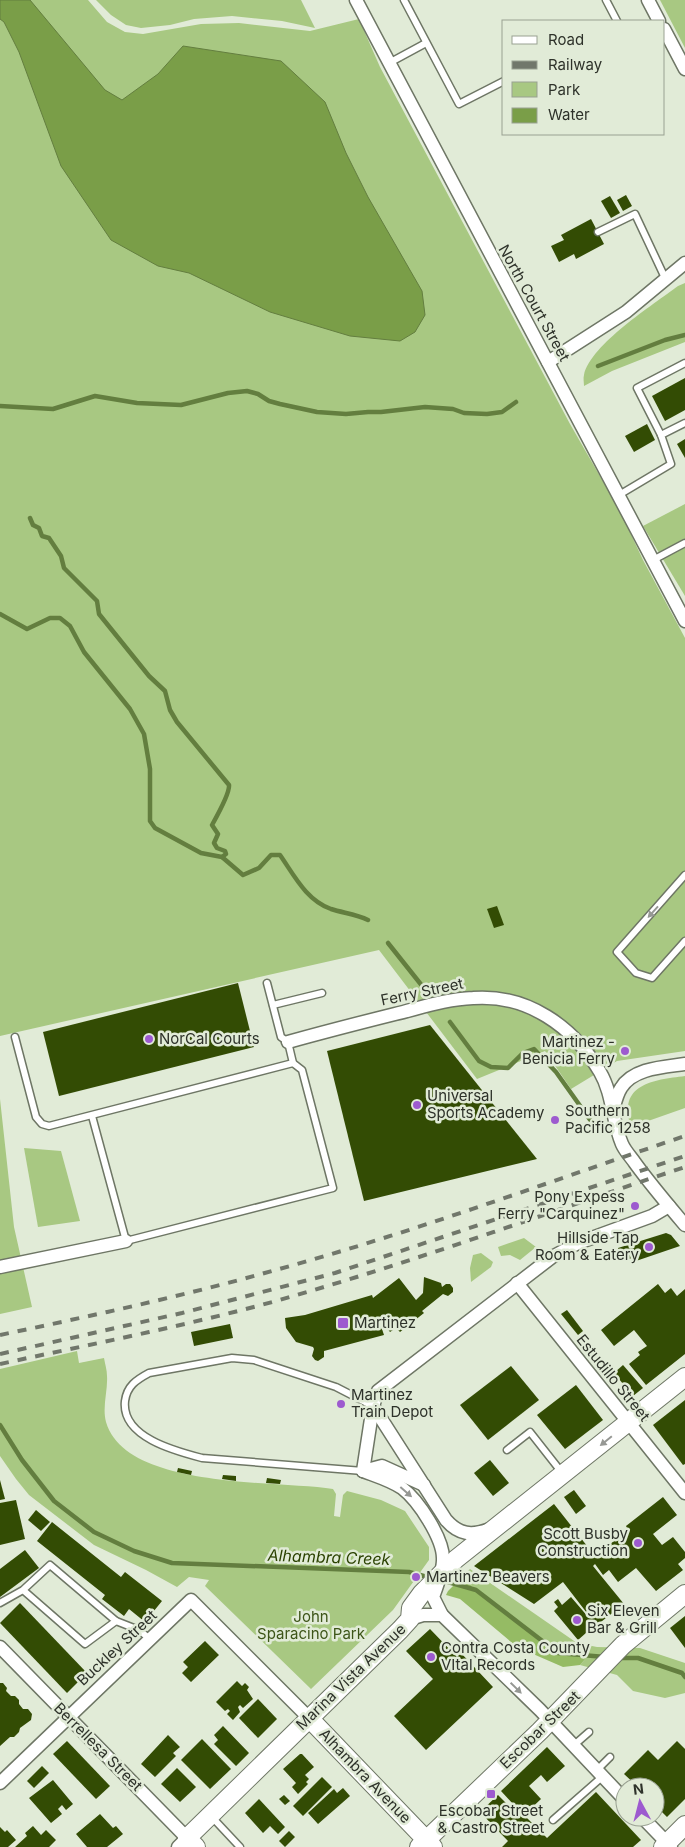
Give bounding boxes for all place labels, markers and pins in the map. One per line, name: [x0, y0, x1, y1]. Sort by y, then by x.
place label: NorCal Courts: [159, 1029, 260, 1048]
place label: Martinez - Benicia Ferry: [522, 1032, 616, 1068]
marker: NorCal Courts: [143, 1033, 155, 1045]
marker: Martinez - Benicia Ferry: [619, 1045, 631, 1057]
place label: Universal Sports Academy: [427, 1086, 545, 1122]
marker: Universal Sports Academy: [411, 1099, 423, 1111]
place label: Southern Pacific 1258: [565, 1101, 651, 1137]
marker: Southern Pacific 1258: [549, 1114, 561, 1126]
place label: Pony Expess Ferry "Carquinez": [497, 1187, 625, 1223]
marker: Pony Expess Ferry "Carquinez": [629, 1200, 641, 1212]
place label: Hillside Tap Room & Eatery: [535, 1228, 640, 1264]
marker: Hillside Tap Room & Eatery: [643, 1241, 655, 1253]
place label: Martinez: [354, 1313, 416, 1332]
marker: Martinez: [336, 1316, 350, 1330]
place label: Martinez Train Depot: [351, 1385, 433, 1421]
marker: Martinez Train Depot: [335, 1398, 347, 1410]
place label: Scott Busby Construction: [537, 1524, 629, 1560]
marker: Scott Busby Construction: [632, 1537, 644, 1549]
place label: Martinez Beavers: [426, 1567, 550, 1586]
marker: Martinez Beavers: [410, 1571, 422, 1583]
place label: Six Eleven Bar & Grill: [587, 1601, 660, 1637]
marker: Six Eleven Bar & Grill: [571, 1614, 583, 1626]
place label: Contra Costa County VItal Records: [441, 1638, 590, 1674]
marker: Contra Costa County VItal Records: [425, 1651, 437, 1663]
marker: Escobar Street & Castro Street: [485, 1788, 497, 1800]
place label: Escobar Street & Castro Street: [437, 1801, 545, 1837]

